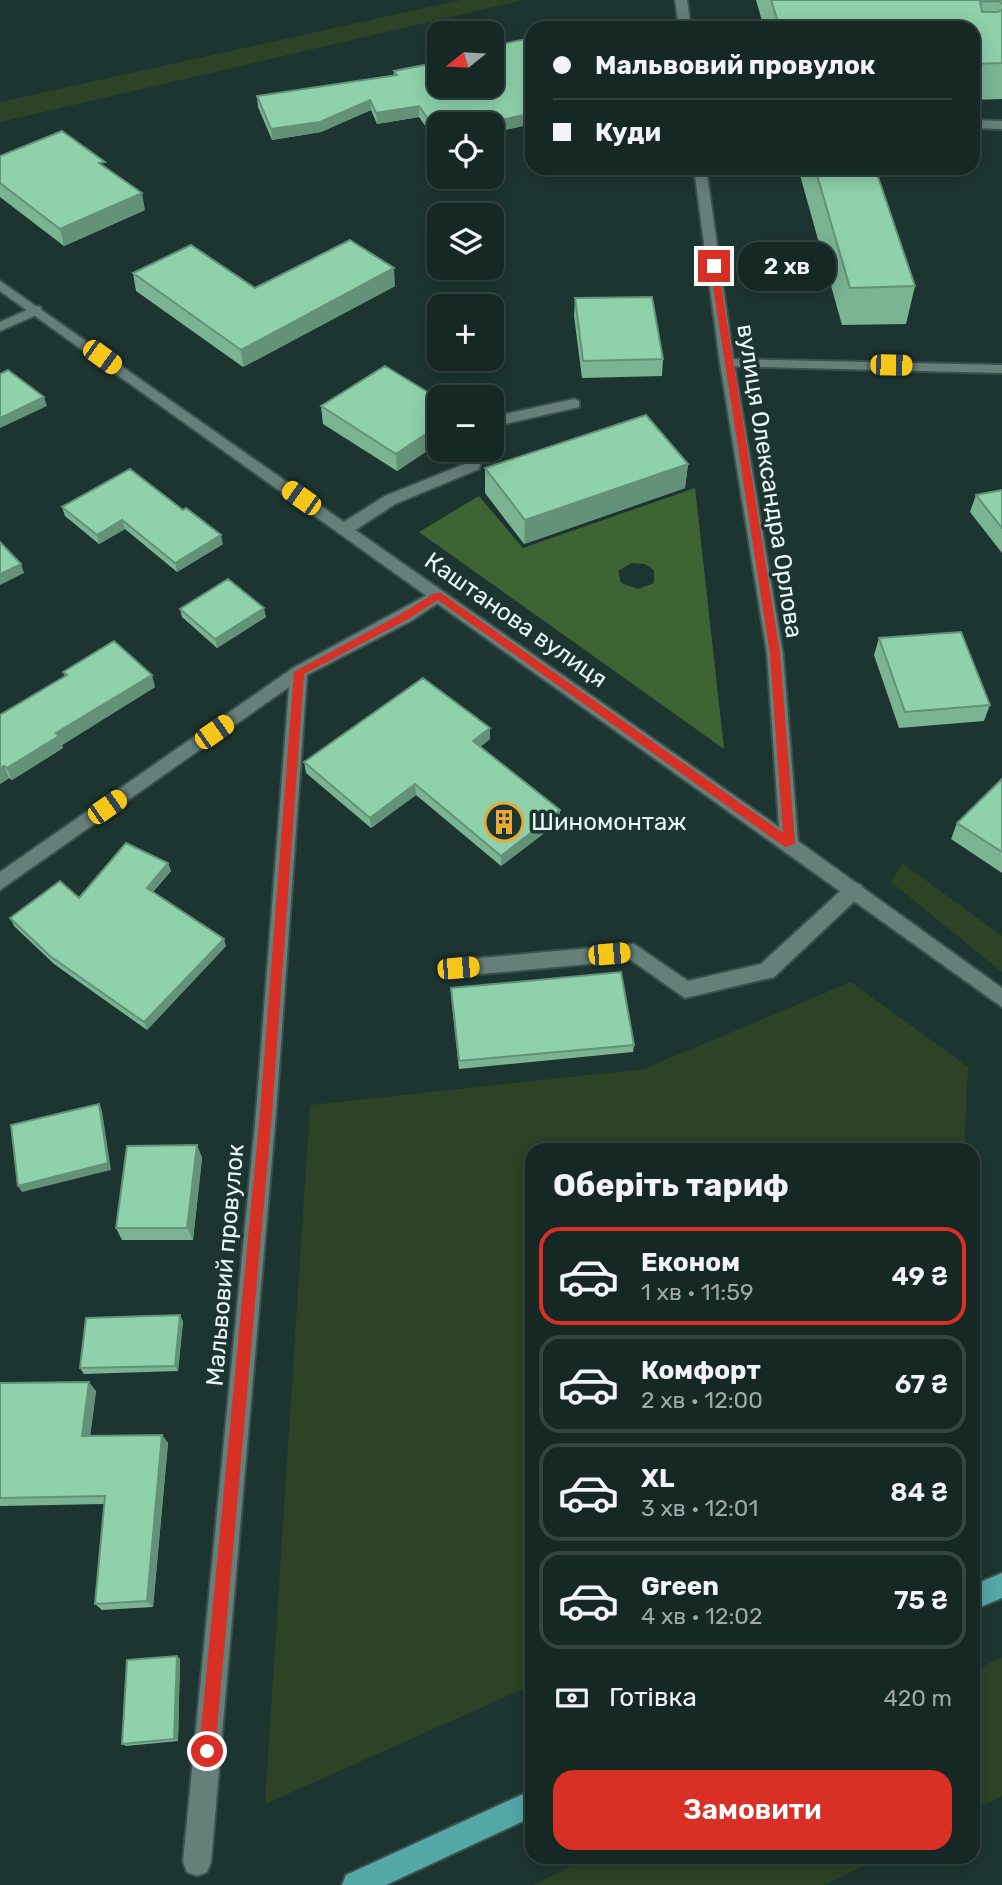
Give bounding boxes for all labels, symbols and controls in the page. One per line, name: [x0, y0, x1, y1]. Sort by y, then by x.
north arrow: [427, 21, 504, 98]
map controls: [427, 21, 504, 462]
text: Мальвовий провулок: [595, 50, 876, 81]
button: locate: [427, 112, 504, 189]
text: Куди: [595, 117, 661, 148]
button: layers: [427, 203, 504, 280]
callout: 2 хв: [738, 242, 836, 290]
route end: [698, 250, 730, 282]
text: 2 хв: [764, 252, 810, 280]
button: +: [427, 294, 504, 371]
street label: вулиця Олександра Орлова: [731, 322, 809, 640]
car: [79, 336, 126, 378]
car: [870, 354, 913, 376]
button: −: [427, 385, 504, 462]
car: [278, 477, 325, 519]
street label: Каштанова вулиця: [419, 546, 613, 694]
car: [191, 711, 238, 753]
car: [84, 786, 131, 828]
building icon: Шиномонтаж: [483, 801, 525, 843]
place label: Шиномонтаж: [531, 808, 686, 836]
car: [588, 942, 631, 966]
car: [437, 956, 480, 980]
street label: Мальвовий провулок: [200, 1143, 250, 1387]
text: Оберіть тариф: [553, 1166, 789, 1204]
icon: car: [557, 1245, 620, 1308]
text: Економ: [641, 1247, 740, 1278]
text: 49 ₴: [891, 1261, 948, 1292]
text: 1 хв · 11:59: [641, 1278, 754, 1306]
icon: car: [557, 1353, 620, 1416]
text: Комфорт: [641, 1355, 761, 1386]
text: 67 ₴: [895, 1369, 948, 1400]
text: 2 хв · 12:00: [641, 1386, 763, 1414]
icon: car: [557, 1461, 620, 1524]
text: XL: [641, 1463, 674, 1494]
text: 84 ₴: [890, 1477, 948, 1508]
text: 3 хв · 12:01: [641, 1494, 758, 1522]
icon: car: [557, 1569, 620, 1632]
text: Green: [641, 1571, 719, 1602]
text: 75 ₴: [894, 1585, 948, 1616]
text: 4 хв · 12:02: [641, 1602, 762, 1630]
icon: cash: [553, 1679, 591, 1717]
text: Готівка: [609, 1682, 697, 1713]
text: 420 m: [884, 1684, 952, 1712]
route start: [191, 1735, 223, 1767]
button: Замовити: [553, 1770, 952, 1850]

